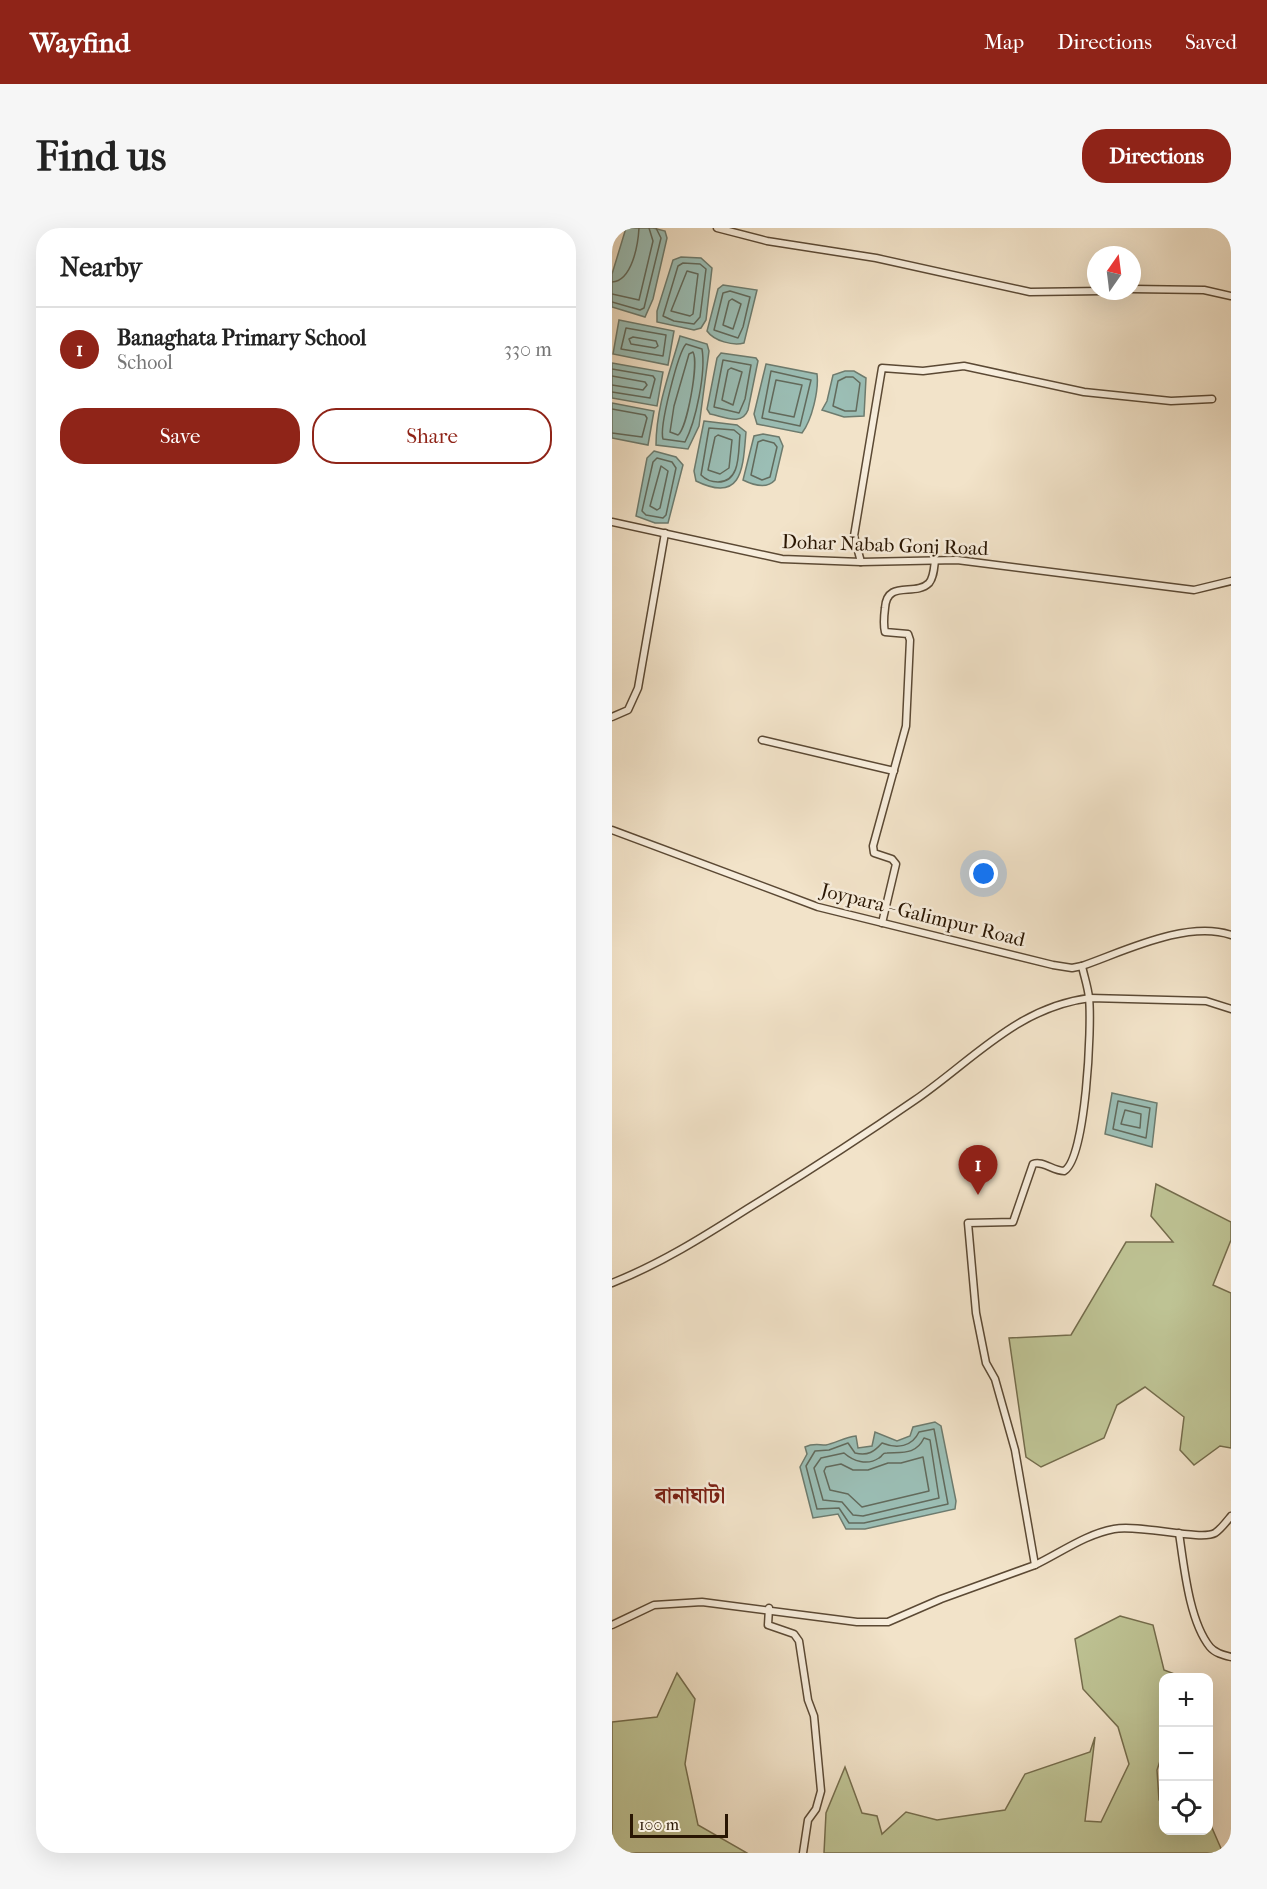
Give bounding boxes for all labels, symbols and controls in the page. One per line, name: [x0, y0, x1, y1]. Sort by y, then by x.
text: Wayfind: [30, 26, 130, 59]
text: Map: [984, 30, 1024, 54]
text: Directions: [1057, 30, 1152, 54]
text: Saved: [1185, 30, 1237, 54]
button: Directions: [1082, 129, 1231, 183]
text: Find us: [36, 132, 166, 181]
north arrow: [1087, 246, 1141, 300]
text: Nearby: [60, 252, 142, 283]
text: Banaghata Primary School: [117, 325, 366, 351]
text: 1: [76, 338, 83, 361]
text: 330 m: [504, 338, 552, 361]
text: School: [117, 351, 173, 374]
button: Save: [60, 408, 300, 464]
button: Share: [312, 408, 552, 464]
street label: Dohar Nabab Gonj Road: [781, 530, 990, 560]
your location: [969, 859, 998, 888]
street label: Joypara - Galimpur Road: [817, 878, 1029, 952]
pin: 1: [958, 1146, 998, 1195]
district label: বানাঘাটা: [654, 1482, 725, 1509]
map controls: [1159, 1673, 1213, 1835]
button: +: [1159, 1673, 1213, 1727]
button: −: [1159, 1727, 1213, 1781]
button: locate: [1159, 1781, 1213, 1835]
scale bar: [630, 1811, 728, 1838]
text: 100 m: [639, 1815, 679, 1834]

